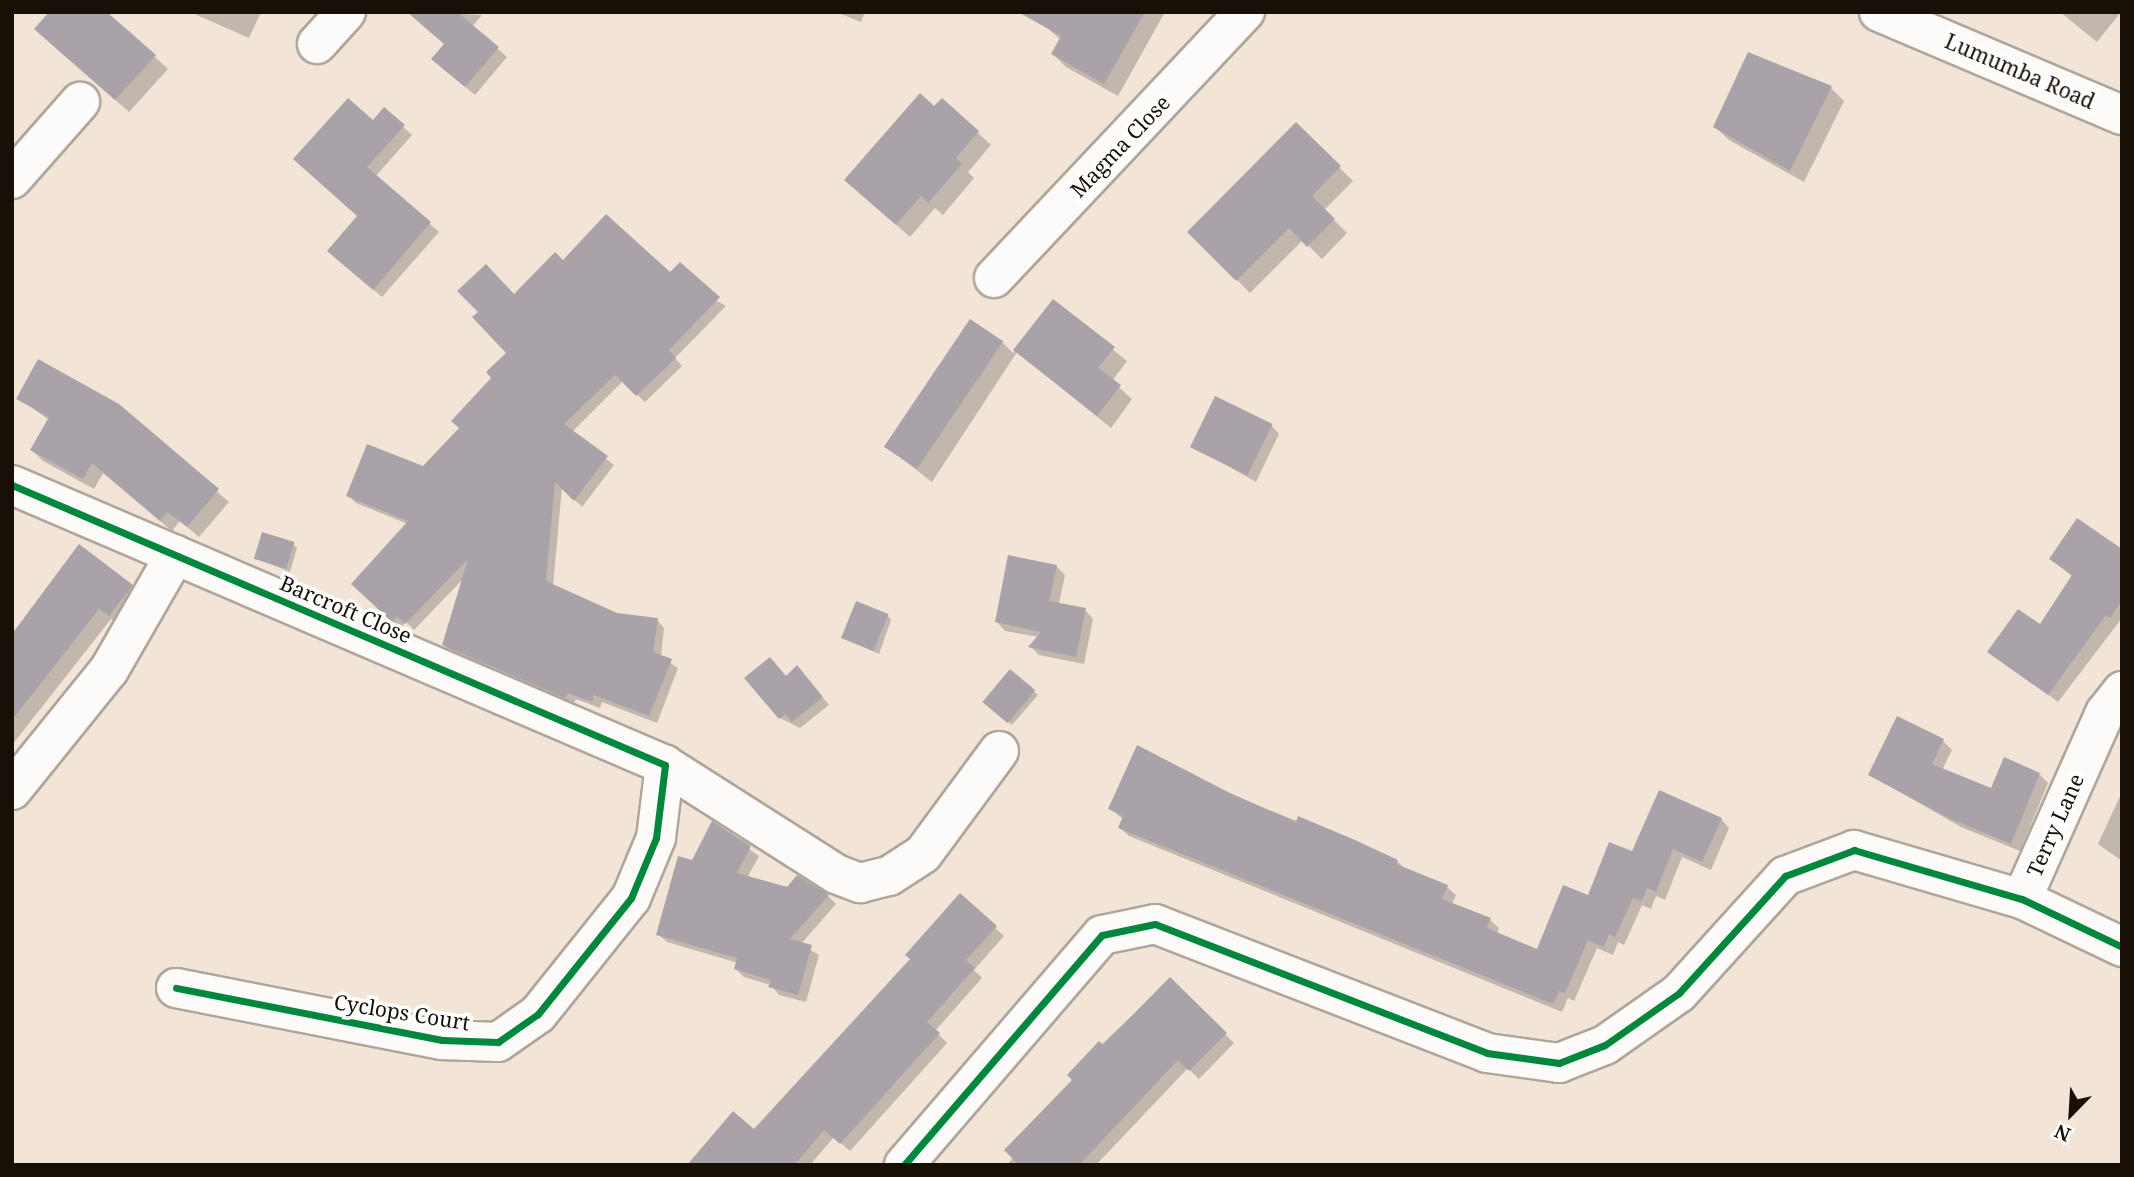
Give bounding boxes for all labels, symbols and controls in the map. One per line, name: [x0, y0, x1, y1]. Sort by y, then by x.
street label: Lumumba Road: [1941, 28, 2099, 114]
street label: Magma Close: [1065, 90, 1175, 202]
street label: Barcroft Close: [276, 570, 416, 648]
street label: Terry Lane: [2021, 770, 2089, 880]
street label: Cyclops Court: [332, 989, 472, 1035]
north arrow: [2036, 1079, 2106, 1149]
text: N: [2050, 1118, 2075, 1148]

